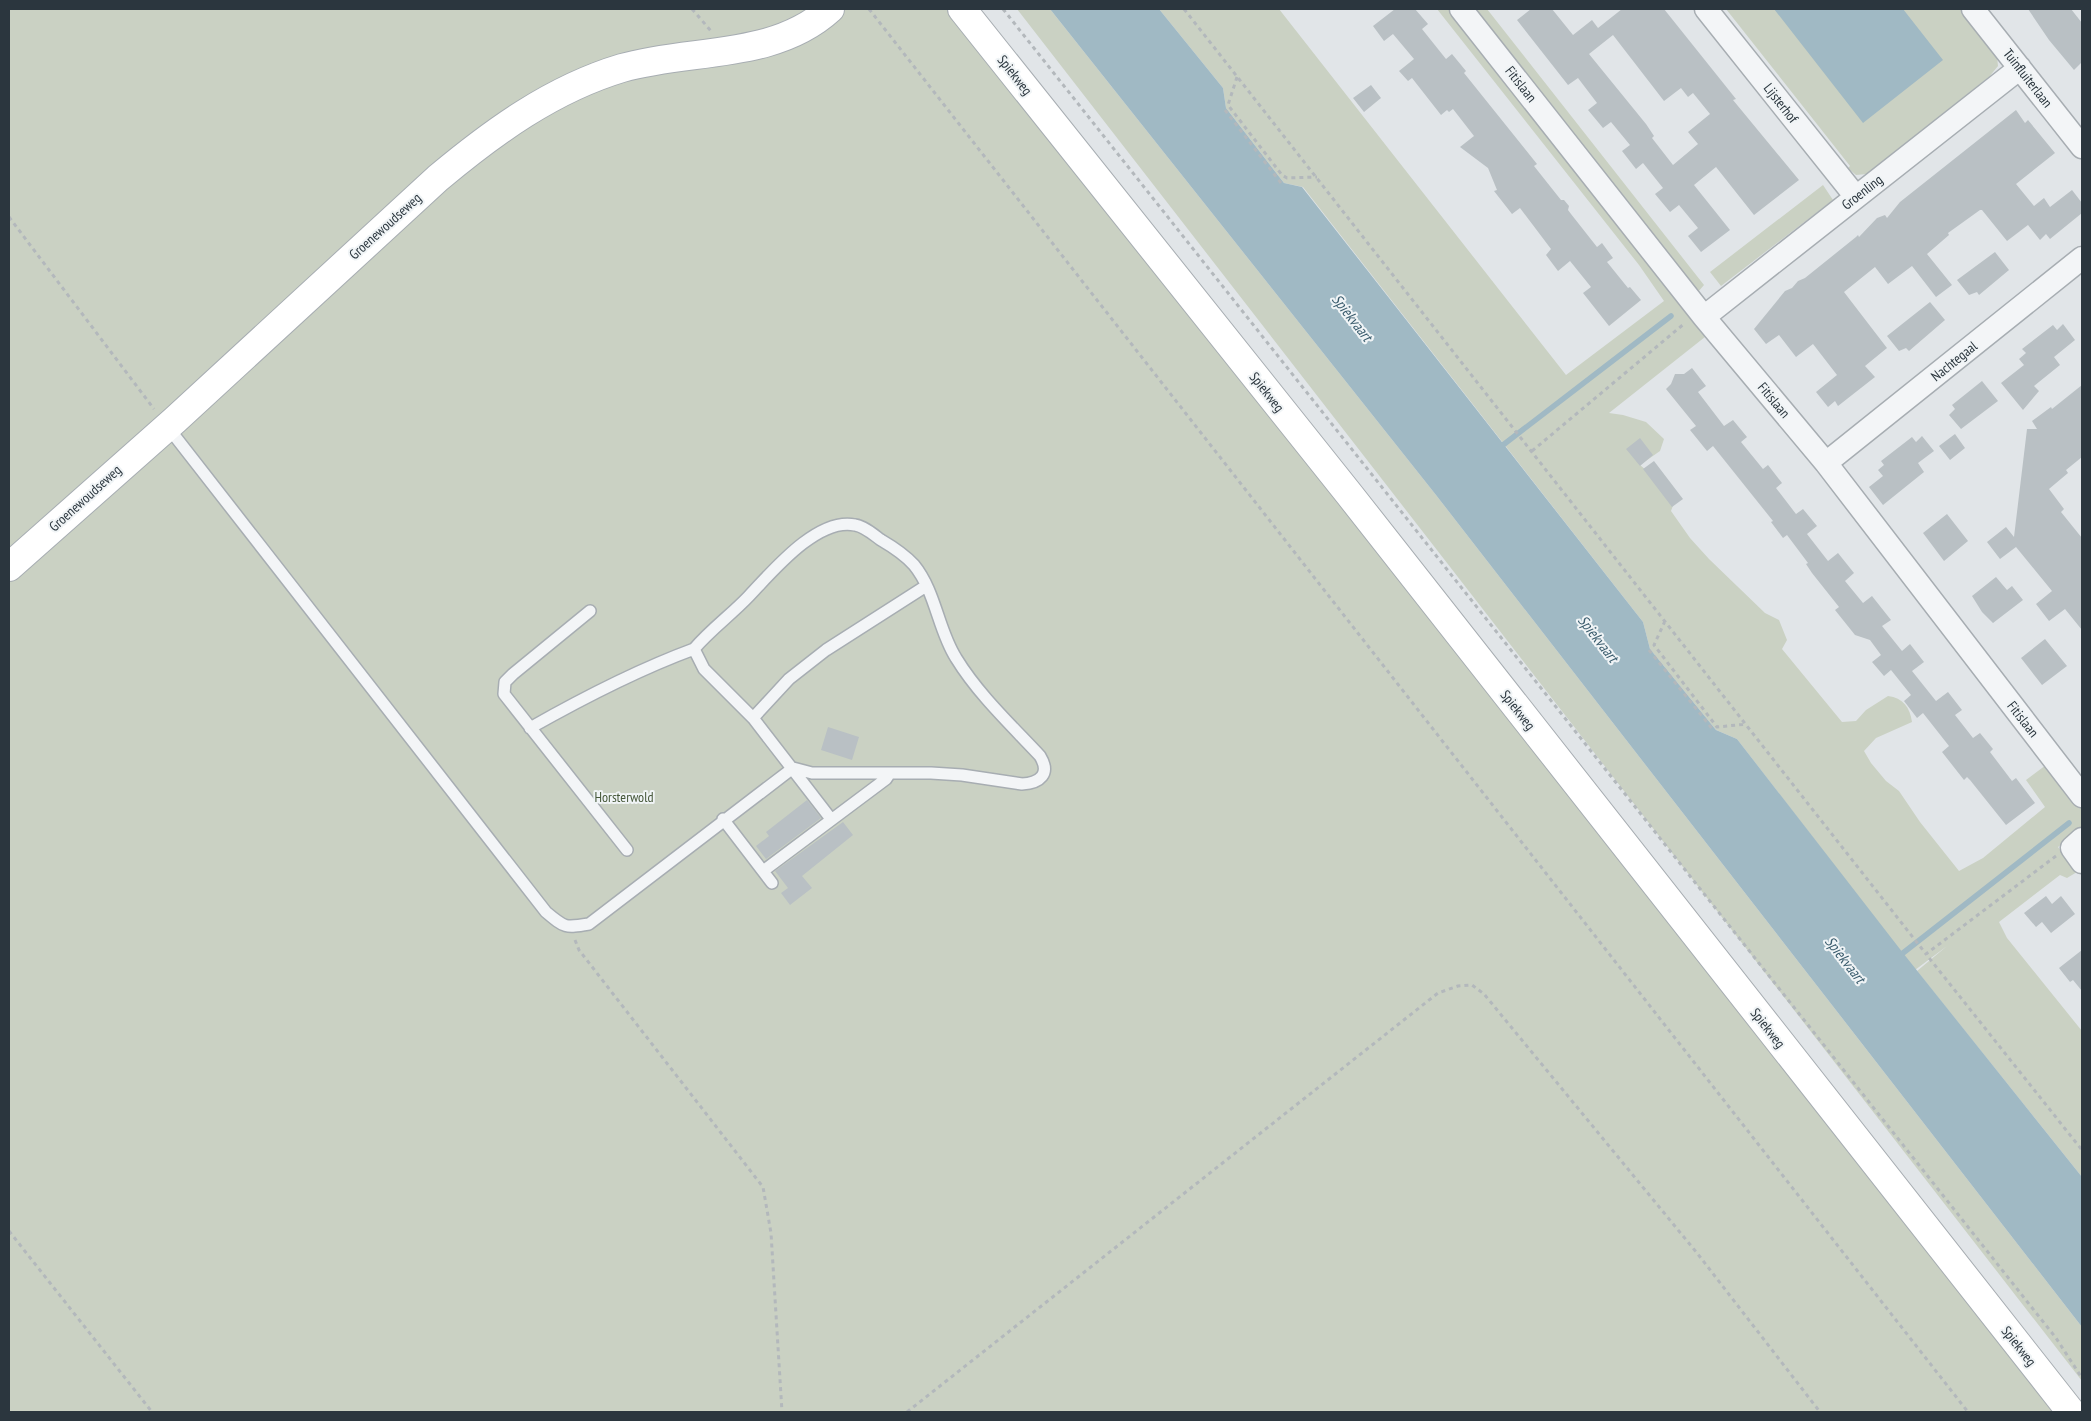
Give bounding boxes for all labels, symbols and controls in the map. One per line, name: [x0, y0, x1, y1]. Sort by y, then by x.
street label: Tuinfluiterlaan: [1999, 45, 2057, 111]
street label: Spiekweg: [994, 51, 1036, 99]
street label: Fitislaan: [1501, 62, 1541, 106]
street label: Lijsterhof: [1760, 79, 1802, 127]
street label: Groenling: [1838, 170, 1886, 214]
street label: Groenewoudseweg: [345, 189, 425, 263]
water label: Spiekvaart: [1328, 290, 1378, 347]
street label: Nachtegaal: [1927, 336, 1981, 385]
street label: Spiekweg: [1246, 368, 1288, 416]
street label: Fitislaan: [1754, 378, 1794, 422]
street label: Groenewoudseweg: [45, 461, 125, 535]
water label: Spiekvaart: [1574, 611, 1624, 668]
street label: Spiekweg: [1497, 686, 1539, 734]
street label: Fitislaan: [2003, 697, 2043, 741]
park label: Horsterwold: [595, 788, 653, 806]
water label: Spiekvaart: [1821, 932, 1871, 989]
street label: Spiekweg: [1747, 1004, 1789, 1052]
street label: Spiekweg: [1998, 1322, 2040, 1370]

